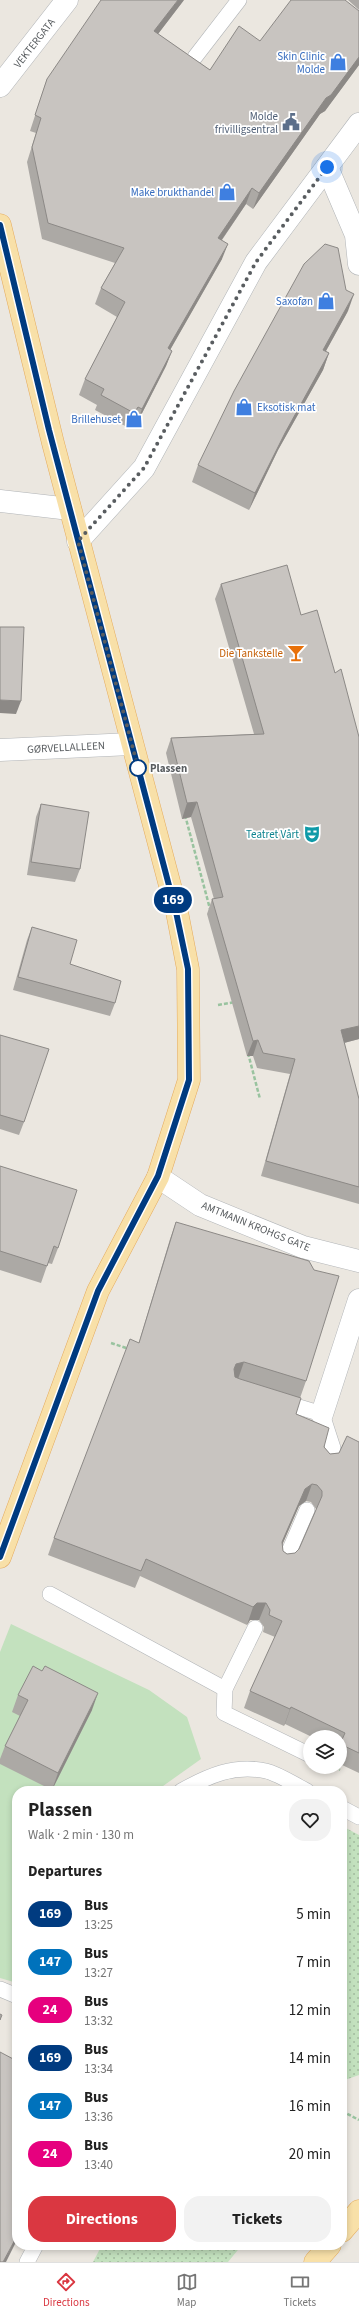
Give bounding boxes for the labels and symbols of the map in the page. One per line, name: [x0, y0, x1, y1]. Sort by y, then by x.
street label: VEKTERGATA: [10, 15, 59, 71]
place label: Skin Clinic Molde: [277, 49, 326, 77]
shop icon: Skin Clinic Molde: [328, 52, 348, 72]
place label: Molde frivilligsentral: [215, 109, 279, 137]
public building icon: Molde frivilligsentral: [281, 112, 301, 132]
your location: [317, 157, 337, 177]
shop icon: Make brukthandel: [217, 182, 237, 202]
place label: Make brukthandel: [131, 185, 214, 200]
shop icon: Saxoføn: [316, 291, 336, 311]
place label: Saxoføn: [276, 294, 313, 309]
shop icon: Eksotisk mat: [234, 397, 254, 417]
place label: Eksotisk mat: [257, 400, 316, 415]
shop icon: Brillehuset: [124, 409, 144, 429]
place label: Brillehuset: [71, 412, 121, 427]
bar icon: Die Tankstelle: [286, 643, 306, 663]
place label: Die Tankstelle: [219, 646, 284, 661]
street label: GØRVELLALLEEN: [27, 738, 105, 757]
marker: Plassen: [129, 759, 147, 777]
place label: Plassen: [150, 761, 187, 776]
theatre icon: Teatret Vårt: [302, 824, 322, 844]
place label: Teatret Vårt: [246, 827, 299, 842]
line badge: 169: [150, 887, 196, 913]
street label: AMTMANN KROHGS GATE: [199, 1198, 313, 1255]

